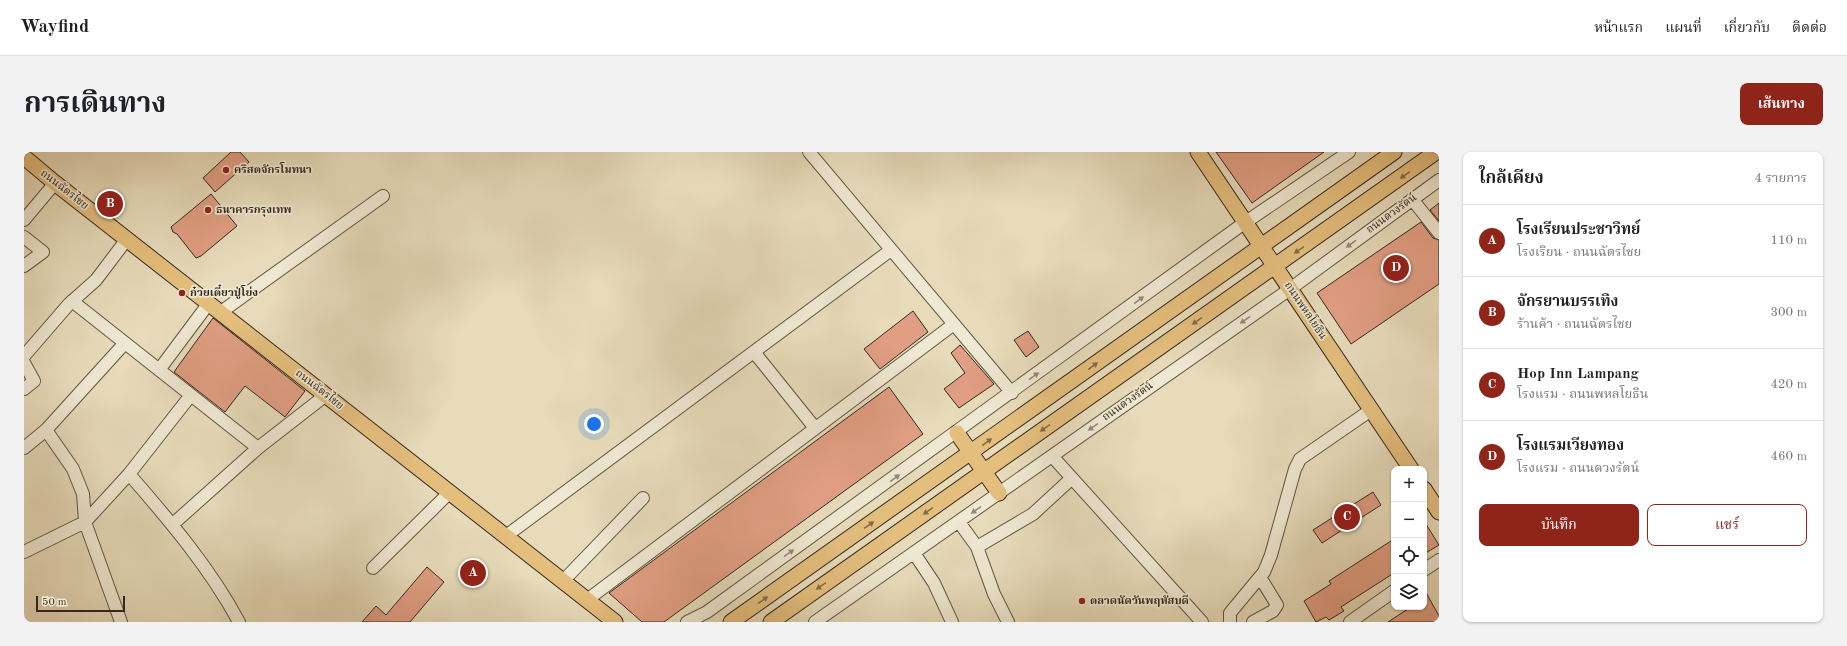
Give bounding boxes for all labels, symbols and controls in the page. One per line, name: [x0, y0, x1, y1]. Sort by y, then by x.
text: Wayfind: [20, 18, 89, 37]
text: หน้าแรก: [1594, 21, 1643, 35]
text: แผนที่: [1665, 21, 1702, 35]
text: เกี่ยวกับ: [1724, 21, 1770, 35]
text: ติดต่อ: [1792, 21, 1827, 35]
button: เส้นทาง: [1740, 83, 1823, 125]
text: การเดินทาง: [24, 91, 166, 119]
place label: คริสตจักรโมทนา: [234, 162, 312, 176]
marker: คริสตจักรโมทนา: [221, 165, 231, 175]
street label: ถนนฉัตรไชย: [38, 166, 92, 212]
text: ใกล้เคียง: [1479, 170, 1544, 187]
one-way arrow: [1399, 171, 1410, 179]
text: 4 รายการ: [1754, 172, 1807, 185]
pin: B: [97, 189, 123, 219]
street label: ถนนดวงรัตน์: [1364, 191, 1419, 236]
marker: ธนาคารกรุงเทพ: [203, 205, 213, 215]
place label: ธนาคารกรุงเทพ: [216, 205, 292, 217]
text: โรงเรียนประชาวิทย์: [1517, 223, 1640, 238]
text: A: [1487, 234, 1497, 247]
text: 110 m: [1770, 234, 1807, 247]
one-way arrow: [1346, 240, 1356, 248]
one-way arrow: [1293, 246, 1304, 254]
text: โรงเรียน · ถนนฉัตรไชย: [1517, 246, 1641, 259]
pin: D: [1383, 253, 1409, 283]
street label: ถนนพหลโยธิน: [1282, 279, 1331, 342]
place label: ก๋วยเตี๋ยวปู่โย่ง: [190, 284, 258, 299]
marker: ก๋วยเตี๋ยวปู่โย่ง: [177, 288, 187, 298]
text: จักรยานบรรเทิง: [1517, 295, 1618, 310]
one-way arrow: [1134, 296, 1144, 304]
text: B: [1487, 306, 1497, 319]
text: 300 m: [1770, 306, 1807, 319]
one-way arrow: [1240, 316, 1251, 324]
one-way arrow: [1192, 317, 1203, 325]
text: ร้านค้า · ถนนฉัตรไชย: [1517, 318, 1632, 331]
one-way arrow: [1087, 362, 1098, 370]
street label: ถนนฉัตรไชย: [293, 366, 347, 412]
text: Hop Inn Lampang: [1517, 367, 1639, 382]
one-way arrow: [1029, 373, 1039, 381]
text: C: [1488, 378, 1496, 391]
text: 420 m: [1770, 378, 1807, 391]
street label: ถนนดวงรัตน์: [1099, 379, 1155, 423]
text: โรงแรม · ถนนพหลโยธิน: [1517, 388, 1648, 401]
your location: [584, 414, 604, 434]
one-way arrow: [1088, 423, 1099, 431]
one-way arrow: [1040, 424, 1050, 432]
one-way arrow: [981, 437, 992, 446]
text: โรงแรมเวียงทอง: [1517, 439, 1624, 454]
text: D: [1487, 450, 1497, 463]
text: 460 m: [1770, 450, 1807, 463]
text: โรงแรม · ถนนดวงรัตน์: [1517, 462, 1639, 475]
map controls: [1391, 466, 1427, 610]
button: +: [1391, 466, 1427, 502]
one-way arrow: [889, 473, 900, 482]
pin: C: [1334, 502, 1360, 532]
button: −: [1391, 502, 1427, 538]
button: บันทึก: [1479, 504, 1639, 546]
button: แชร์: [1647, 504, 1807, 546]
one-way arrow: [970, 506, 981, 514]
one-way arrow: [922, 507, 933, 515]
one-way arrow: [864, 521, 874, 529]
button: locate: [1391, 538, 1427, 574]
one-way arrow: [784, 549, 795, 557]
pin: A: [460, 558, 486, 588]
button: layers: [1391, 574, 1427, 610]
one-way arrow: [816, 582, 827, 590]
scale bar: [36, 594, 125, 613]
place label: ตลาดนัดวันพฤหัสบดี: [1090, 594, 1189, 607]
one-way arrow: [758, 596, 768, 604]
marker: ตลาดนัดวันพฤหัสบดี: [1077, 596, 1087, 606]
text: 50 m: [42, 597, 67, 608]

